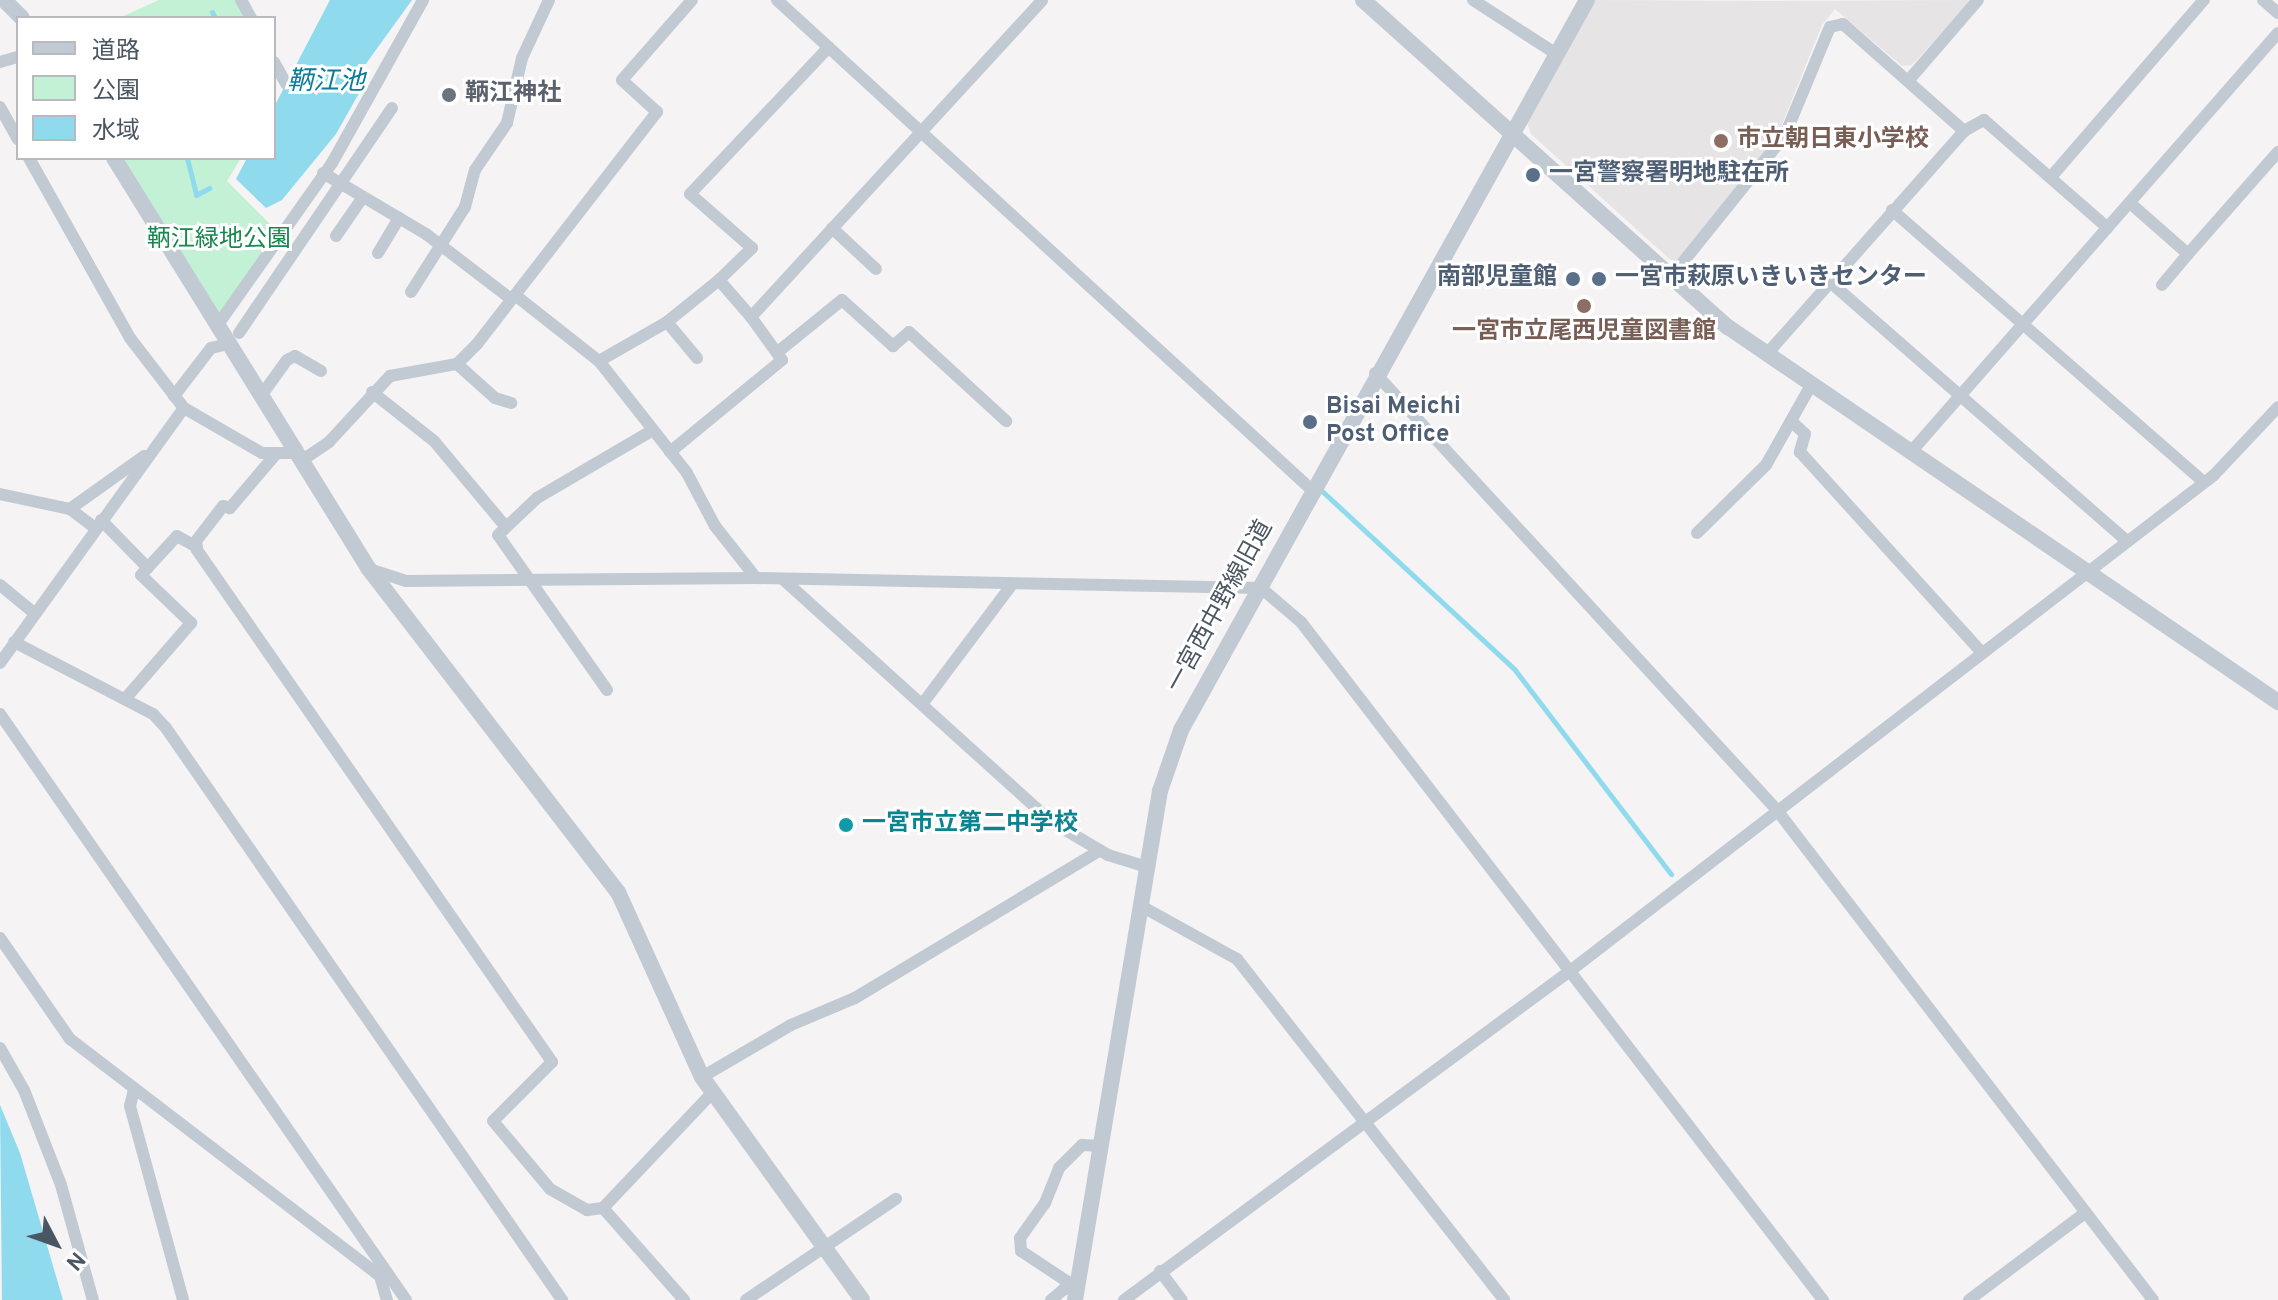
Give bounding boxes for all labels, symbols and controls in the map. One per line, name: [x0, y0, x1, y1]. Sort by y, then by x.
legend: [16, 16, 276, 160]
text: 道路: [92, 37, 140, 67]
water label: 鞆江池: [287, 67, 365, 99]
text: 公園: [92, 77, 140, 107]
place label: 鞆江神社: [465, 81, 561, 109]
marker: 鞆江神社: [440, 86, 458, 104]
text: 水域: [92, 117, 140, 147]
place label: 市立朝日東小学校: [1737, 127, 1929, 155]
marker: 市立朝日東小学校: [1712, 132, 1730, 150]
place label: 一宮警察署明地駐在所: [1549, 161, 1789, 189]
marker: 一宮警察署明地駐在所: [1524, 166, 1542, 184]
park label: 鞆江緑地公園: [147, 227, 291, 255]
place label: 南部児童館: [1437, 265, 1557, 293]
place label: 一宮市萩原いきいきセンター: [1615, 265, 1927, 293]
marker: 南部児童館: [1564, 270, 1582, 288]
marker: 一宮市萩原いきいきセンター: [1590, 270, 1608, 288]
marker: 一宮市立尾西児童図書館: [1575, 297, 1593, 315]
place label: 一宮市立尾西児童図書館: [1452, 319, 1716, 347]
place label: Bisai Meichi Post Office: [1326, 394, 1461, 450]
marker: Bisai Meichi Post Office: [1301, 413, 1319, 431]
street label: 一宮西中野線旧道: [1162, 516, 1280, 698]
place label: 一宮市立第二中学校: [862, 811, 1078, 839]
marker: 一宮市立第二中学校: [837, 816, 855, 834]
north arrow: [16, 1204, 96, 1284]
text: N: [59, 1245, 90, 1275]

